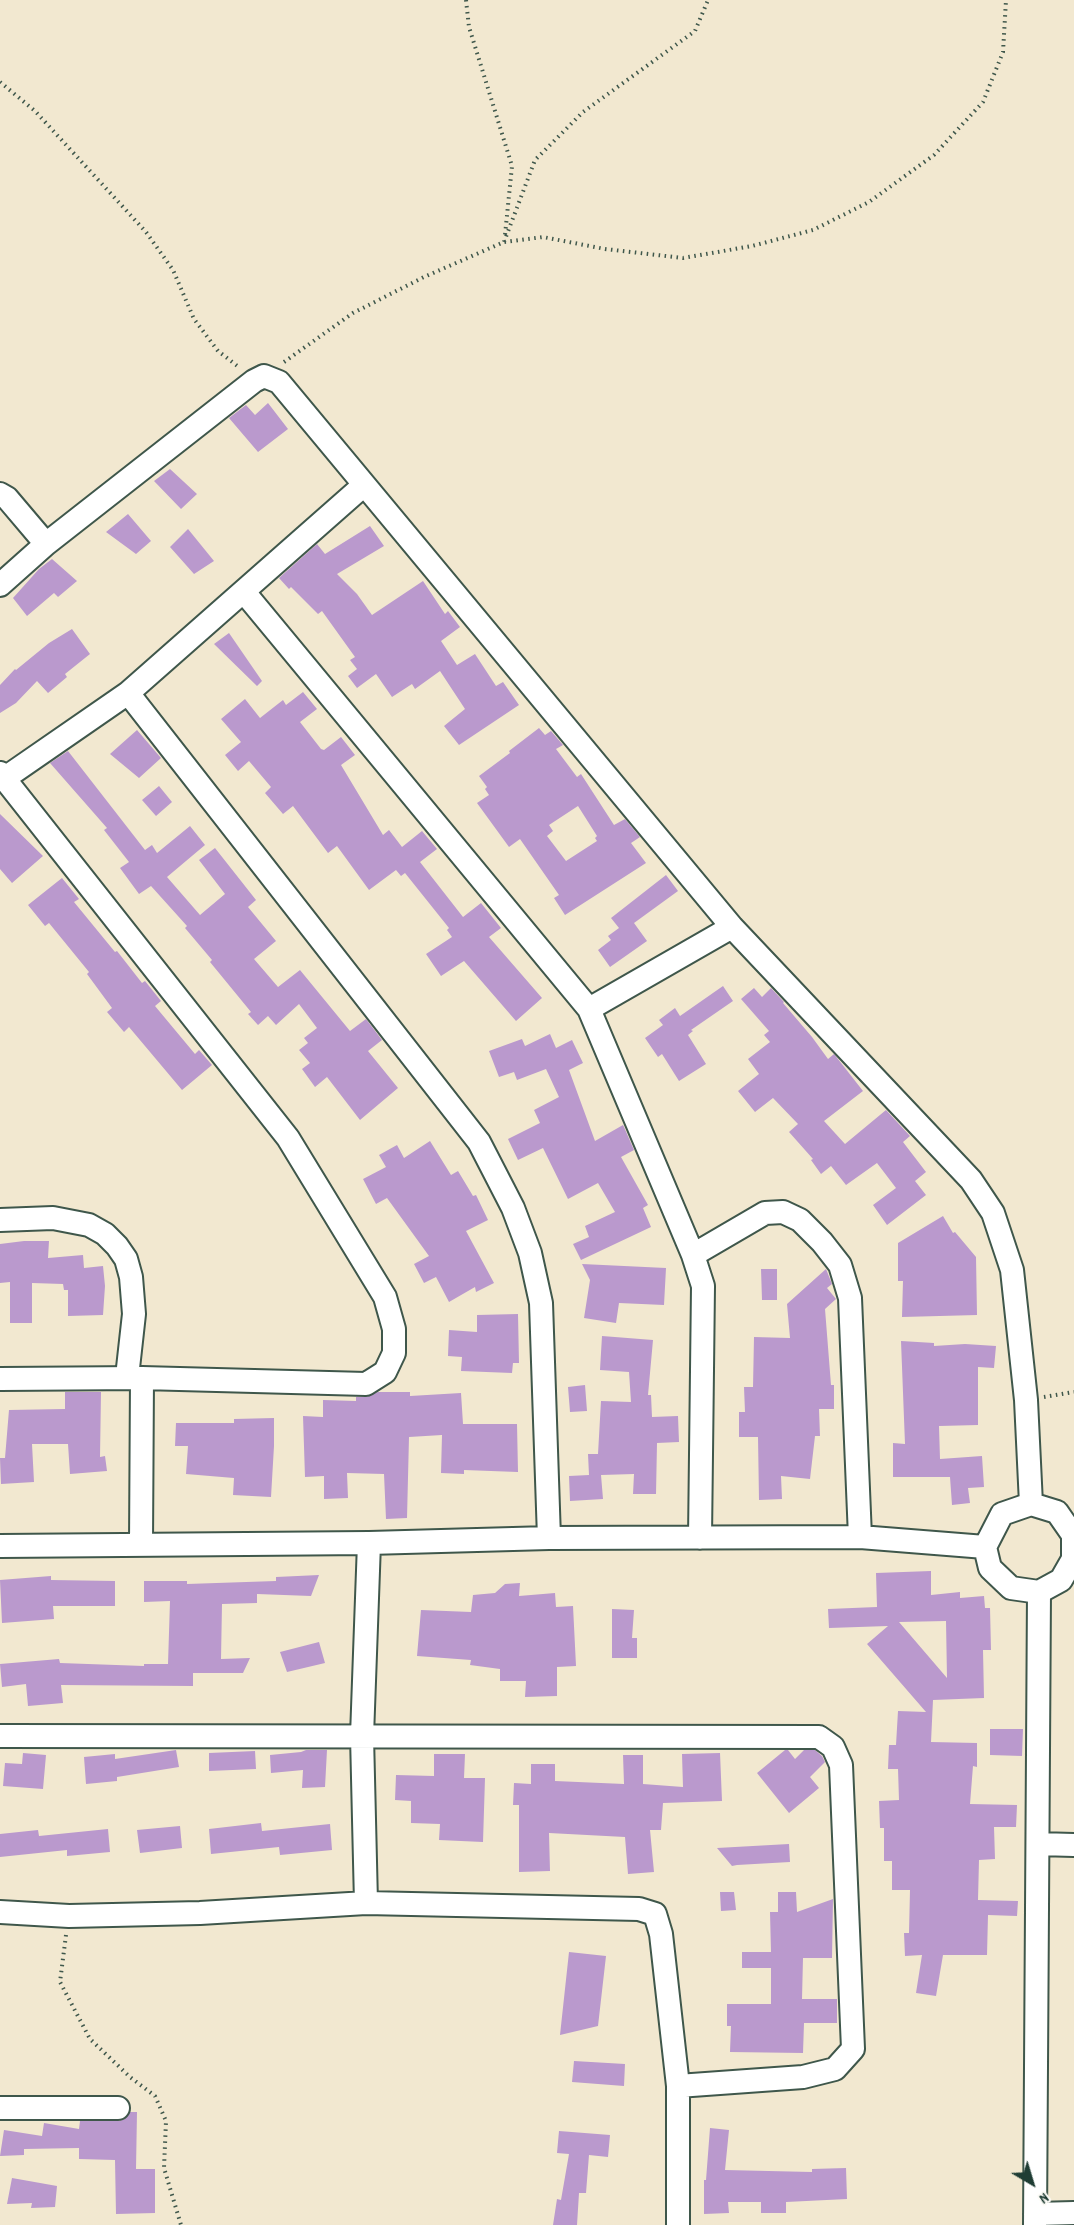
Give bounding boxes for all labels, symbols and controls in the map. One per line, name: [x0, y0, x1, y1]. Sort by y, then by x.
north arrow: [1002, 2153, 1062, 2213]
text: N: [1033, 2186, 1054, 2209]

